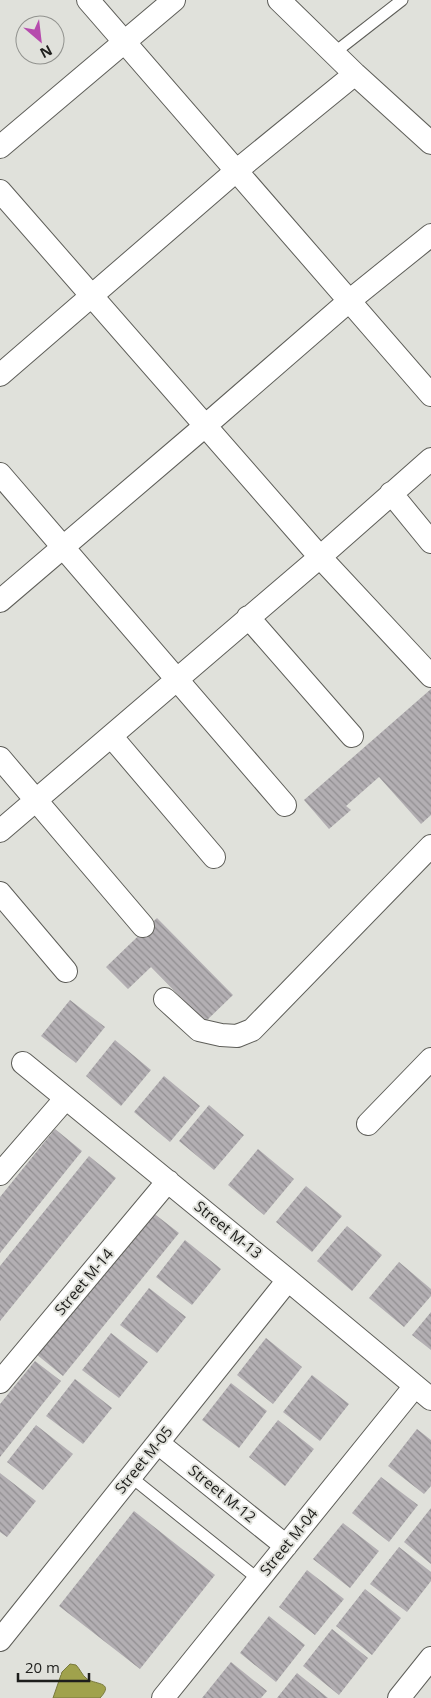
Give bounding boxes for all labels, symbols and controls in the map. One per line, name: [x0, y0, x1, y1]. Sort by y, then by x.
north arrow: [15, 15, 65, 65]
text: N: [37, 41, 56, 63]
street label: Street M-13: [191, 1196, 267, 1263]
street label: Street M-14: [49, 1243, 117, 1319]
street label: Street M-05: [110, 1421, 177, 1497]
street label: Street M-12: [185, 1460, 261, 1527]
street label: Street M-04: [255, 1503, 322, 1579]
scale bar: [18, 1650, 89, 1682]
text: 20 m: [25, 1657, 60, 1677]

